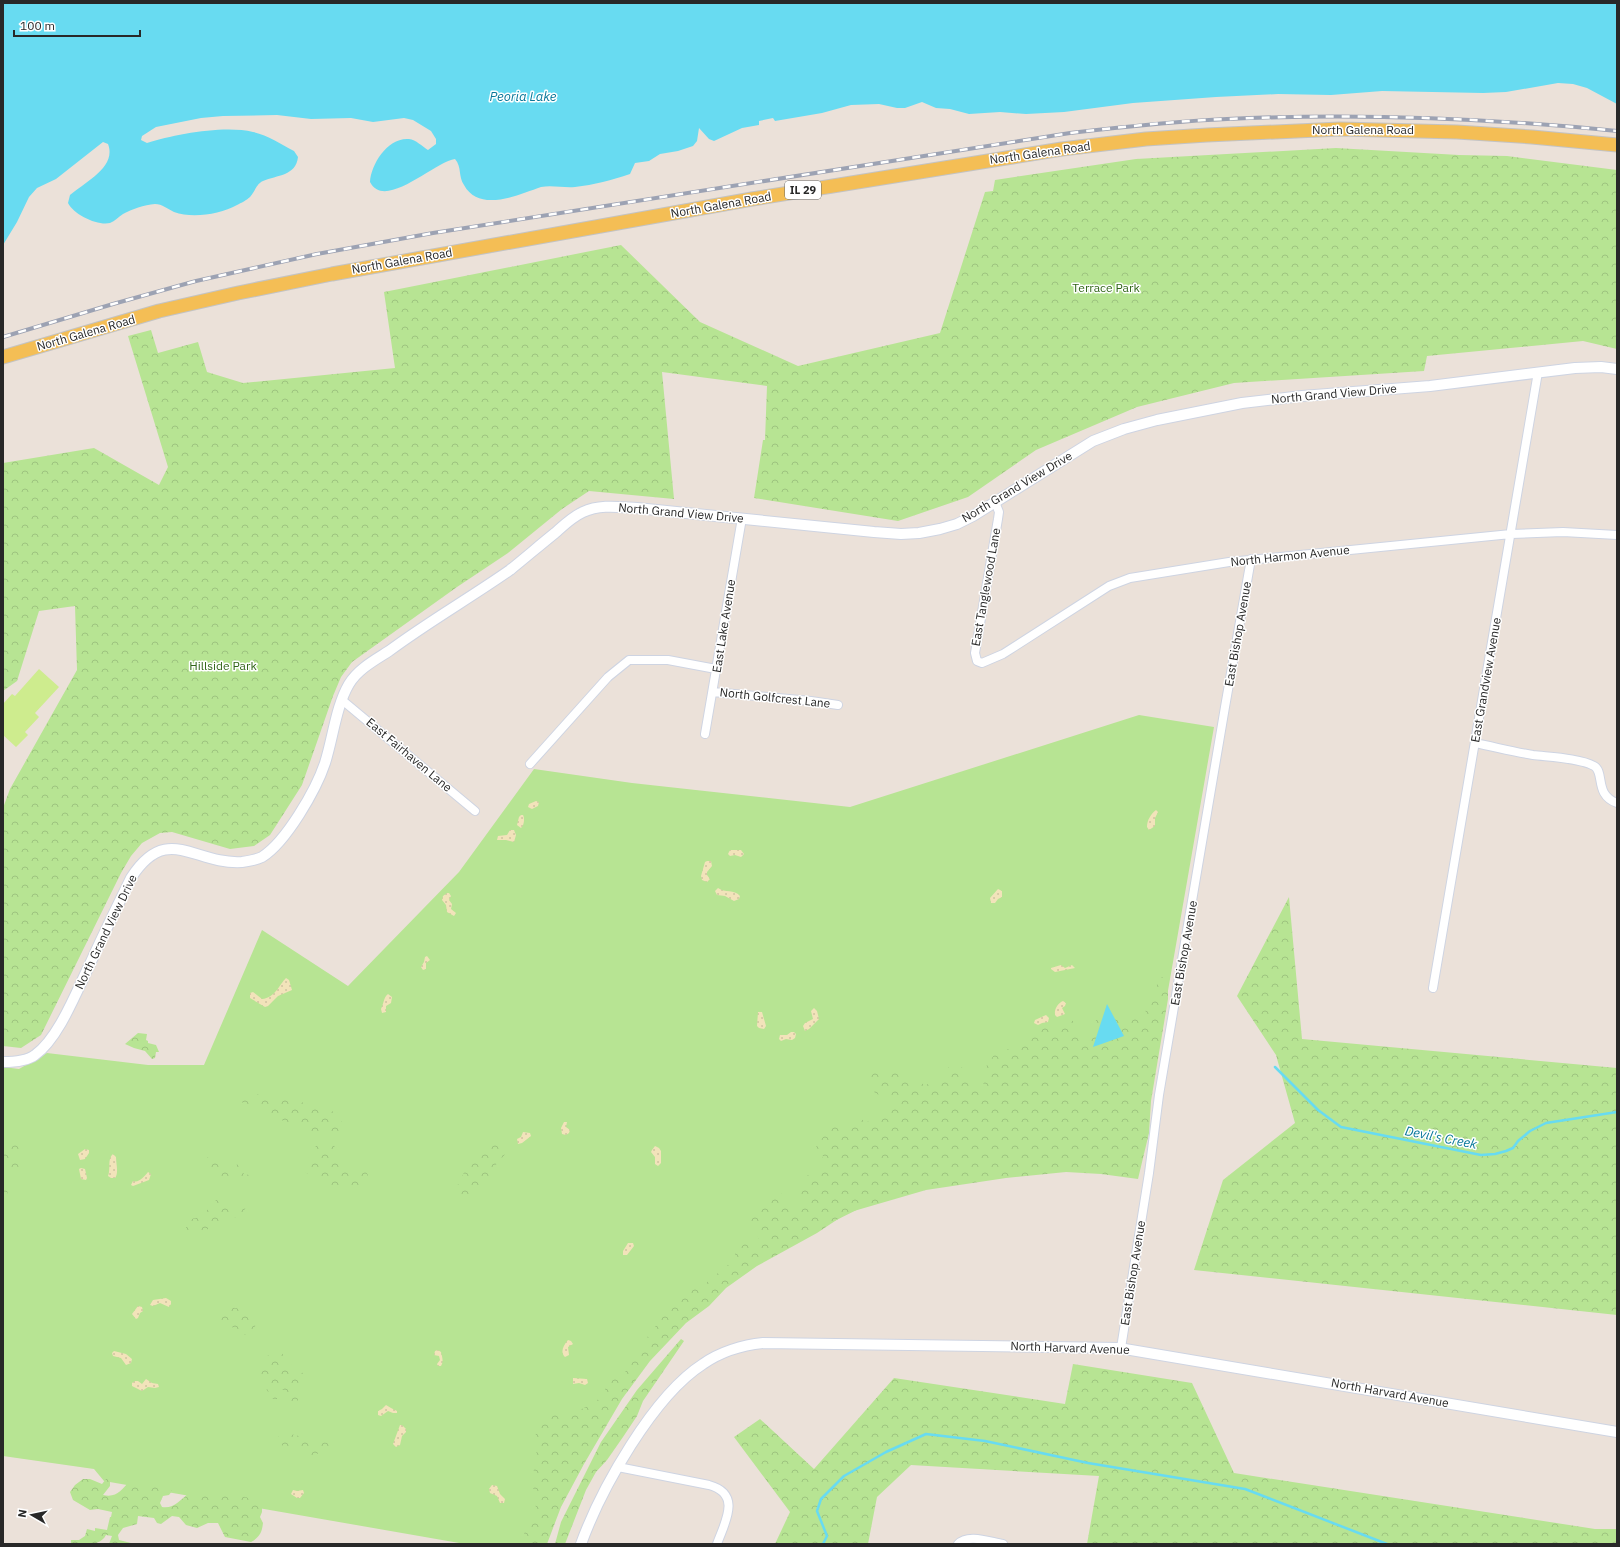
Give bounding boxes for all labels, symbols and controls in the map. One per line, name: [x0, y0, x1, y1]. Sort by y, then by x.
scale bar: [14, 12, 140, 38]
text: 100 m: [20, 18, 55, 33]
water label: Peoria Lake: [490, 88, 557, 105]
street label: North Galena Road: [1312, 122, 1414, 137]
street label: North Galena Road: [988, 138, 1091, 167]
road number: IL 29: [785, 181, 821, 199]
street label: North Galena Road: [670, 188, 772, 221]
street label: North Galena Road: [351, 244, 453, 277]
park label: Terrace Park: [1072, 280, 1140, 295]
street label: North Galena Road: [35, 311, 137, 354]
street label: North Grand View Drive: [1271, 381, 1398, 406]
street label: North Grand View Drive: [959, 447, 1075, 525]
street label: North Grand View Drive: [618, 500, 745, 525]
street label: East Tanglewood Lane: [968, 526, 1003, 647]
street label: North Harmon Avenue: [1230, 542, 1351, 569]
street label: East Lake Avenue: [709, 578, 738, 674]
street label: East Bishop Avenue: [1221, 580, 1254, 688]
street label: East Grandview Avenue: [1467, 616, 1504, 744]
park label: Hillside Park: [189, 658, 257, 673]
street label: North Golfcrest Lane: [719, 684, 832, 711]
street label: East Fairhaven Lane: [363, 714, 456, 795]
street label: North Grand View Drive: [71, 872, 140, 992]
street label: East Bishop Avenue: [1167, 899, 1200, 1007]
water label: Devil's Creek: [1403, 1122, 1479, 1153]
street label: East Bishop Avenue: [1117, 1219, 1148, 1327]
street label: North Harvard Avenue: [1010, 1338, 1130, 1357]
street label: North Harvard Avenue: [1330, 1375, 1451, 1410]
north arrow: [12, 1495, 52, 1535]
text: N: [15, 1508, 30, 1518]

